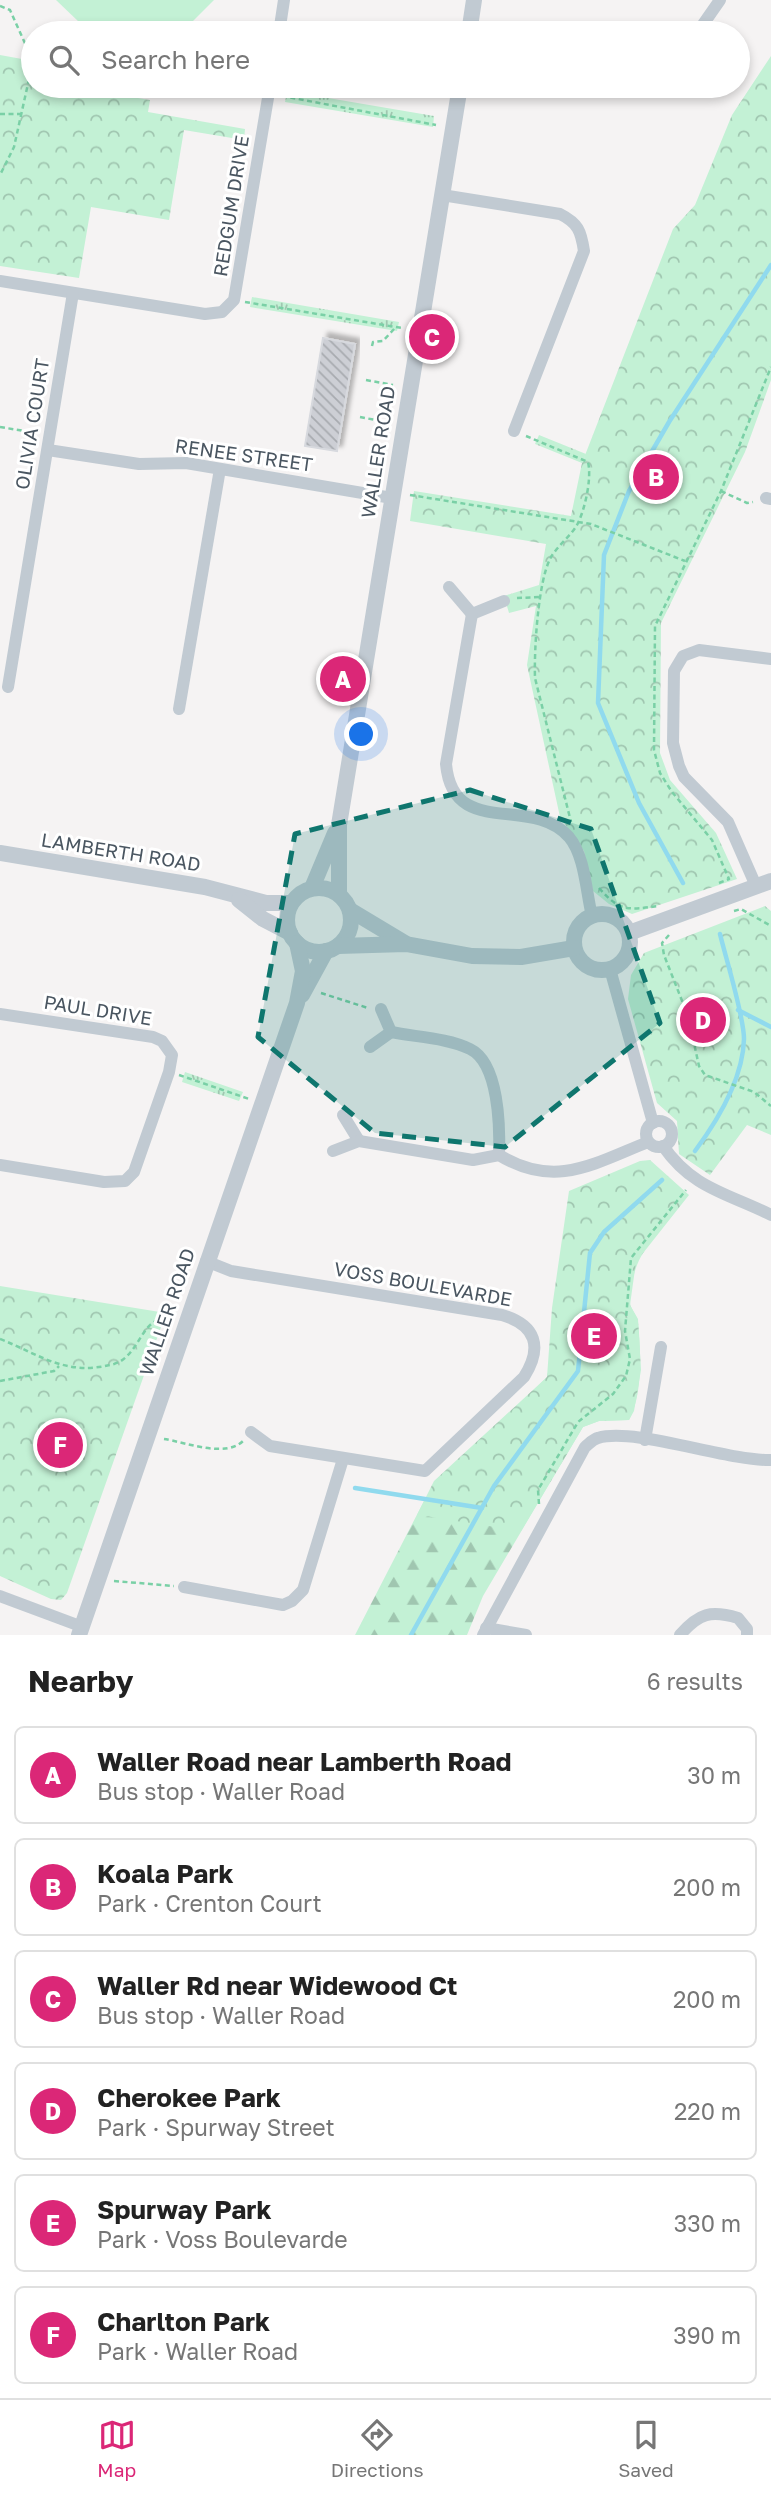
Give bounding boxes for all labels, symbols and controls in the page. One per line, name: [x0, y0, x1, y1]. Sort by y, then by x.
search box: [21, 21, 750, 98]
icon: search: [45, 41, 83, 79]
text: Search here: [101, 44, 250, 75]
street label: REDGUM DRIVE: [208, 134, 253, 278]
pin: C: [409, 311, 455, 363]
street label: OLIVIA COURT: [10, 357, 53, 491]
street label: WALLER ROAD: [356, 384, 399, 520]
street label: RENEE STREET: [174, 433, 315, 476]
pin: B: [633, 451, 679, 503]
pin: A: [320, 653, 366, 705]
your location: [344, 717, 378, 751]
street label: LAMBERTH ROAD: [40, 828, 202, 875]
street label: PAUL DRIVE: [42, 990, 154, 1029]
pin: D: [680, 994, 726, 1046]
street label: WALLER ROAD: [134, 1245, 199, 1379]
street label: VOSS BOULEVARDE: [332, 1257, 514, 1310]
pin: E: [571, 1310, 617, 1362]
pin: F: [37, 1419, 83, 1471]
text: Nearby: [28, 1663, 133, 1699]
text: 6 results: [647, 1667, 743, 1695]
text: Waller Road near Lamberth Road: [97, 1746, 512, 1777]
text: A: [45, 1761, 61, 1789]
text: 30 m: [687, 1761, 741, 1789]
text: Bus stop · Waller Road: [97, 1777, 345, 1805]
text: Koala Park: [97, 1858, 234, 1889]
text: B: [45, 1873, 61, 1901]
text: 200 m: [673, 1873, 741, 1901]
text: Park · Crenton Court: [97, 1889, 322, 1917]
text: Waller Rd near Widewood Ct: [97, 1970, 457, 2001]
text: C: [45, 1985, 61, 2013]
text: 200 m: [673, 1985, 741, 2013]
text: Bus stop · Waller Road: [97, 2001, 345, 2029]
text: Cherokee Park: [97, 2082, 281, 2113]
text: D: [45, 2097, 61, 2125]
text: 220 m: [674, 2097, 741, 2125]
text: Park · Spurway Street: [97, 2113, 335, 2141]
text: Spurway Park: [97, 2194, 272, 2225]
text: E: [46, 2209, 60, 2237]
text: 330 m: [674, 2209, 741, 2237]
text: Park · Voss Boulevarde: [97, 2225, 348, 2253]
text: Charlton Park: [97, 2306, 270, 2337]
text: F: [46, 2321, 60, 2349]
text: 390 m: [673, 2321, 741, 2349]
text: Park · Waller Road: [97, 2337, 298, 2365]
tab: Map: [97, 2416, 136, 2481]
tab: Directions: [331, 2416, 424, 2481]
tab: Saved: [618, 2416, 674, 2481]

